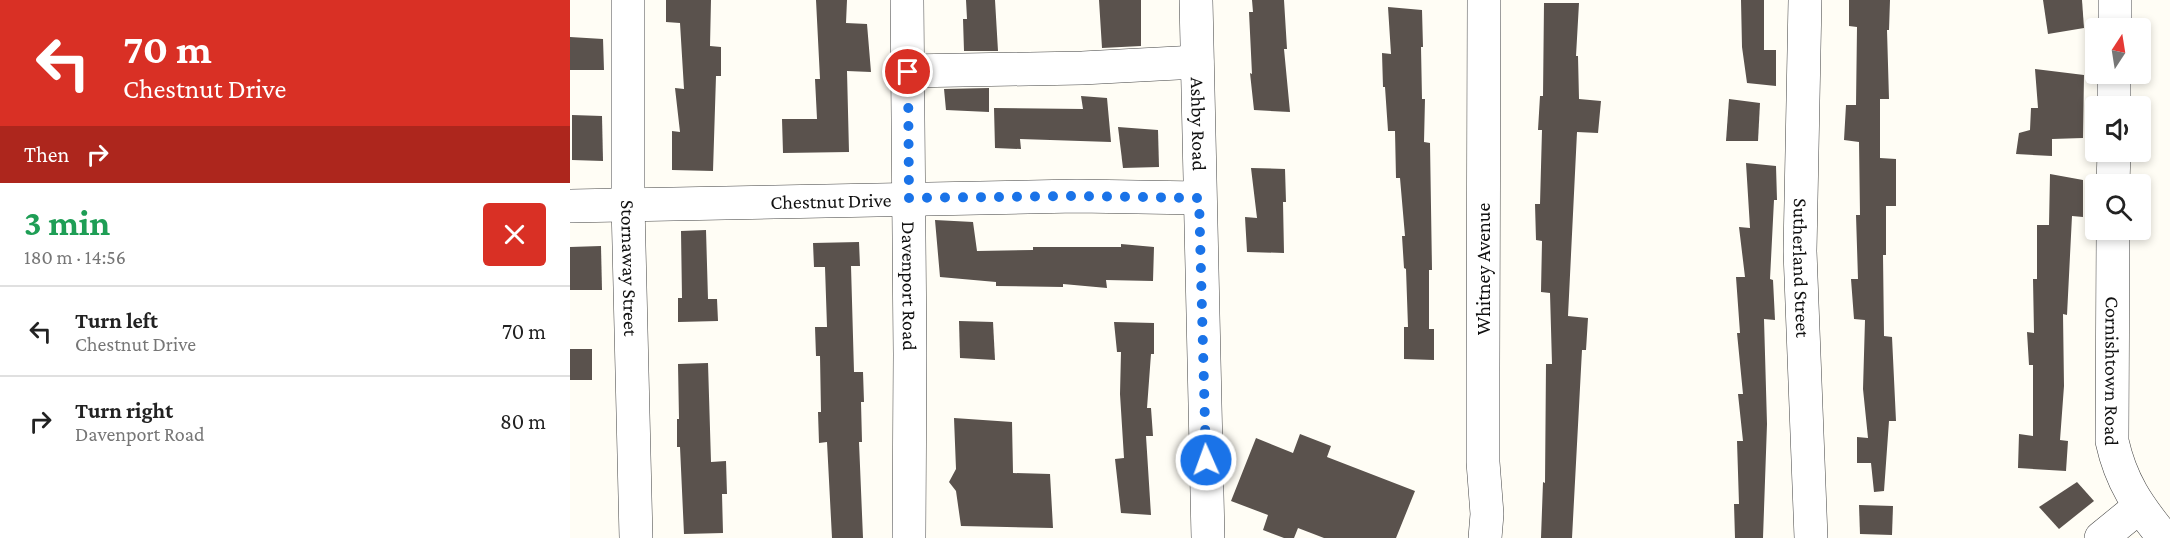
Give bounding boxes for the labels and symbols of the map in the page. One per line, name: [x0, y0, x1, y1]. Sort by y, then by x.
north arrow: [2085, 18, 2151, 84]
pin: [882, 46, 933, 97]
street label: Ashby Road: [1187, 77, 1211, 172]
street label: Chestnut Drive: [770, 189, 892, 213]
street label: Sutherland Street: [1789, 198, 1814, 338]
street label: Stornaway Street: [617, 200, 642, 337]
street label: Whitney Avenue: [1472, 203, 1495, 335]
street label: Davenport Road: [897, 221, 921, 351]
street label: Cornishtown Road: [2101, 296, 2124, 446]
position arrow: [1174, 428, 1238, 492]

